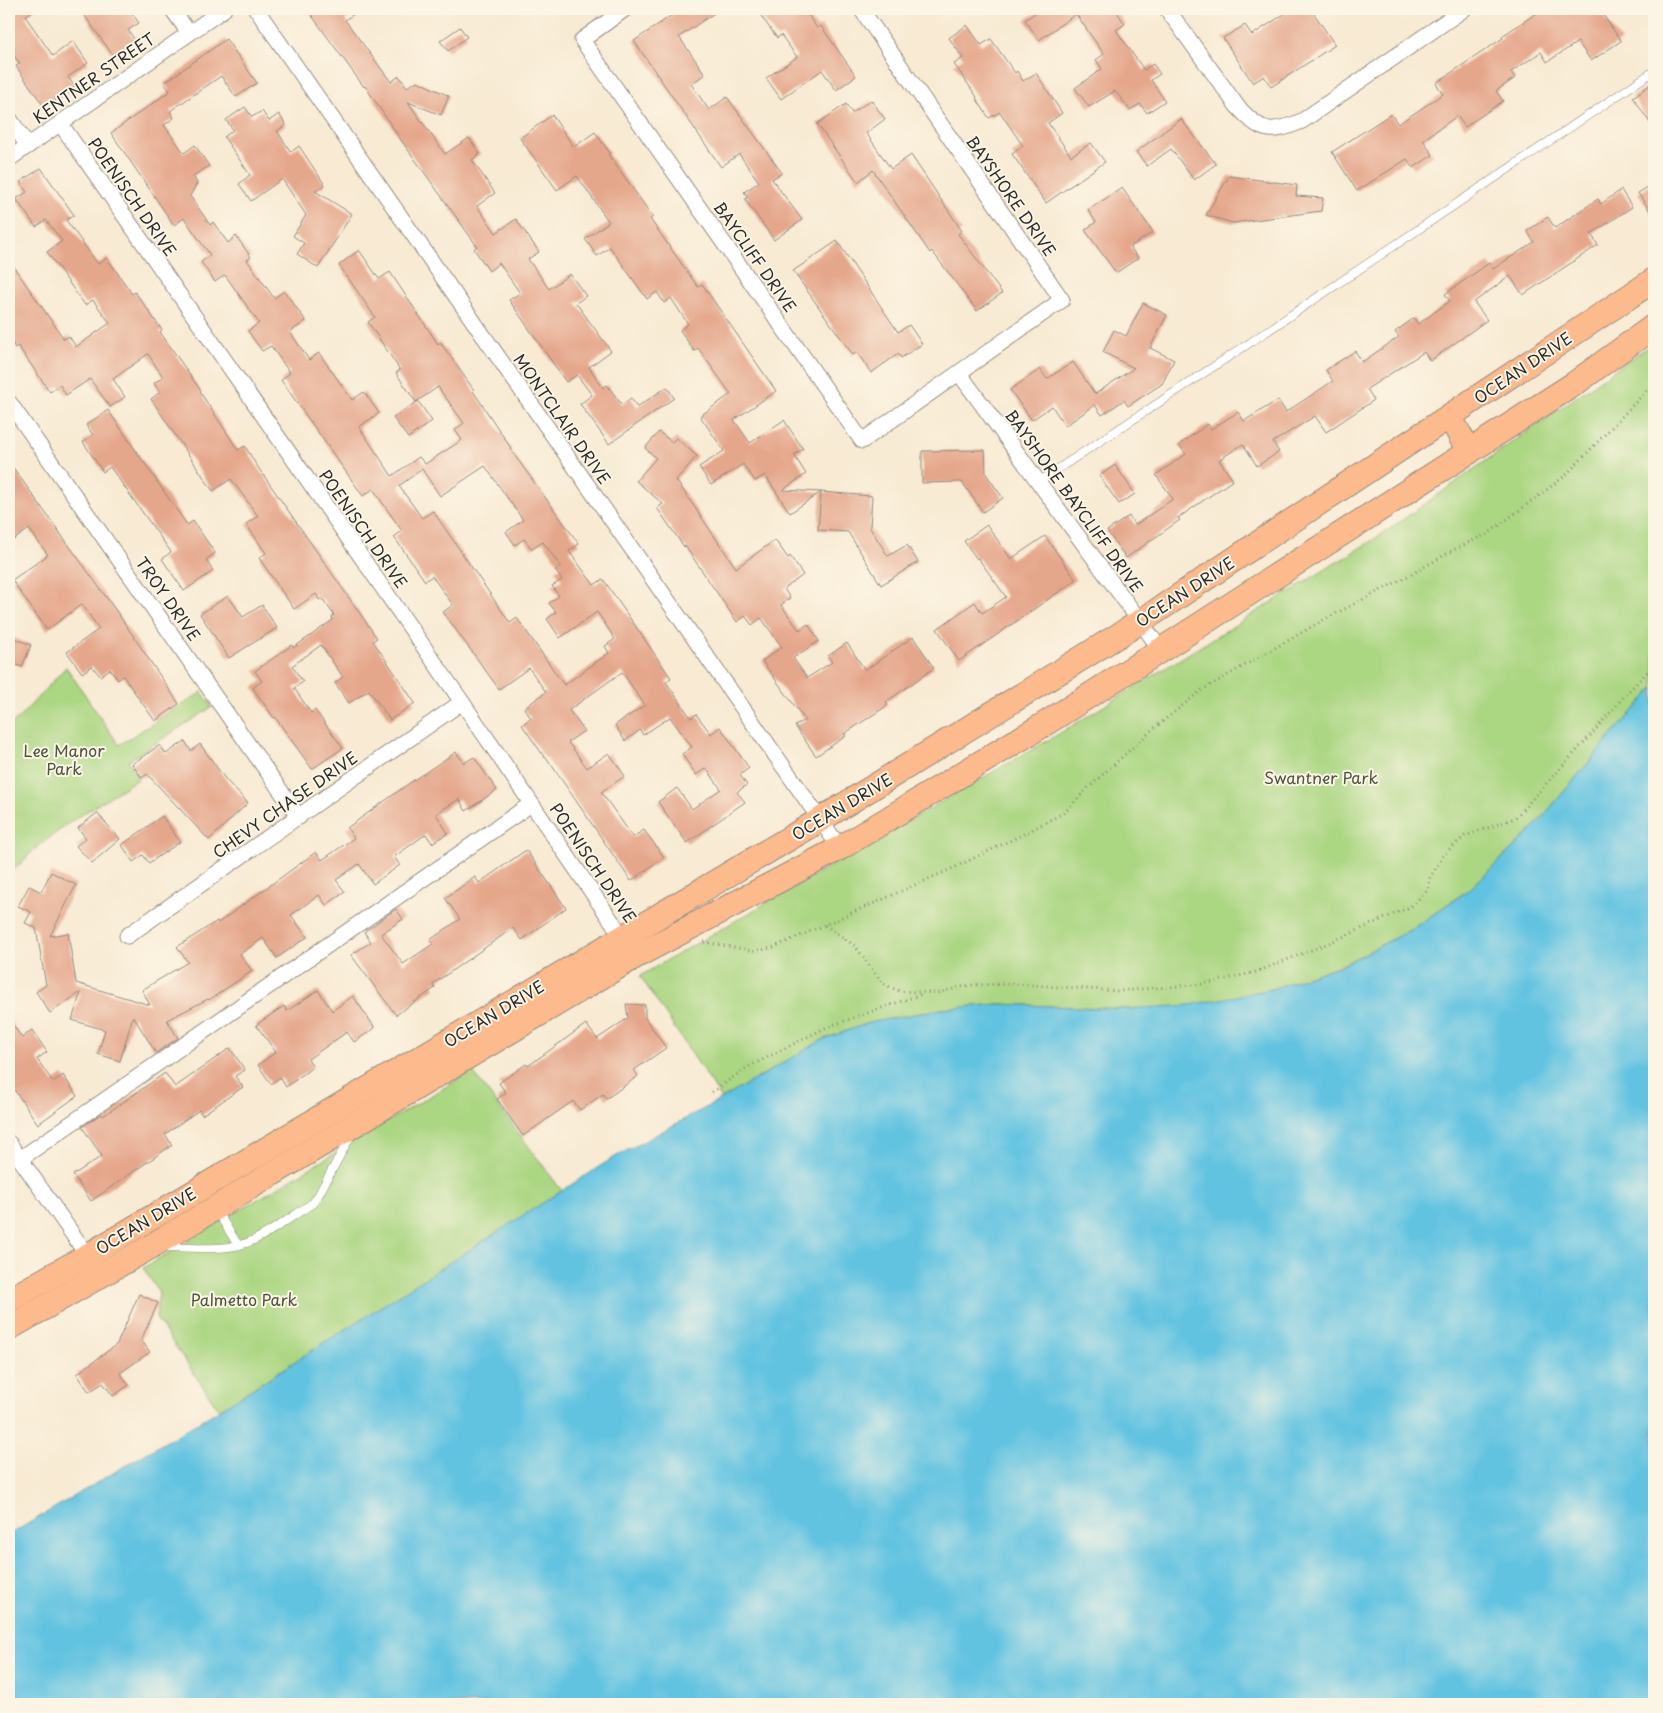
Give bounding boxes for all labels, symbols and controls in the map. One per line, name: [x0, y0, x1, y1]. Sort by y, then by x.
street label: KENTNER STREET: [27, 26, 160, 129]
street label: BAYSHORE DRIVE: [961, 130, 1062, 261]
street label: POENISCH DRIVE: [83, 132, 183, 261]
street label: BAYCLIFF DRIVE: [709, 196, 803, 317]
street label: OCEAN DRIVE: [1469, 326, 1576, 409]
street label: MONTCLAIR DRIVE: [509, 348, 617, 489]
street label: BAYSHORE BAYCLIFF DRIVE: [1000, 404, 1149, 597]
street label: POENISCH DRIVE: [314, 464, 414, 593]
street label: OCEAN DRIVE: [1130, 550, 1239, 632]
street label: TROY DRIVE: [131, 551, 207, 645]
park label: Lee Manor Park: [23, 738, 105, 780]
street label: CHEVY CHASE DRIVE: [207, 745, 362, 863]
park label: Swantner Park: [1264, 765, 1378, 789]
street label: OCEAN DRIVE: [787, 767, 896, 846]
street label: POENISCH DRIVE: [545, 798, 643, 927]
street label: OCEAN DRIVE: [439, 974, 548, 1053]
street label: OCEAN DRIVE: [91, 1181, 200, 1260]
park label: Palmetto Park: [191, 1287, 298, 1311]

